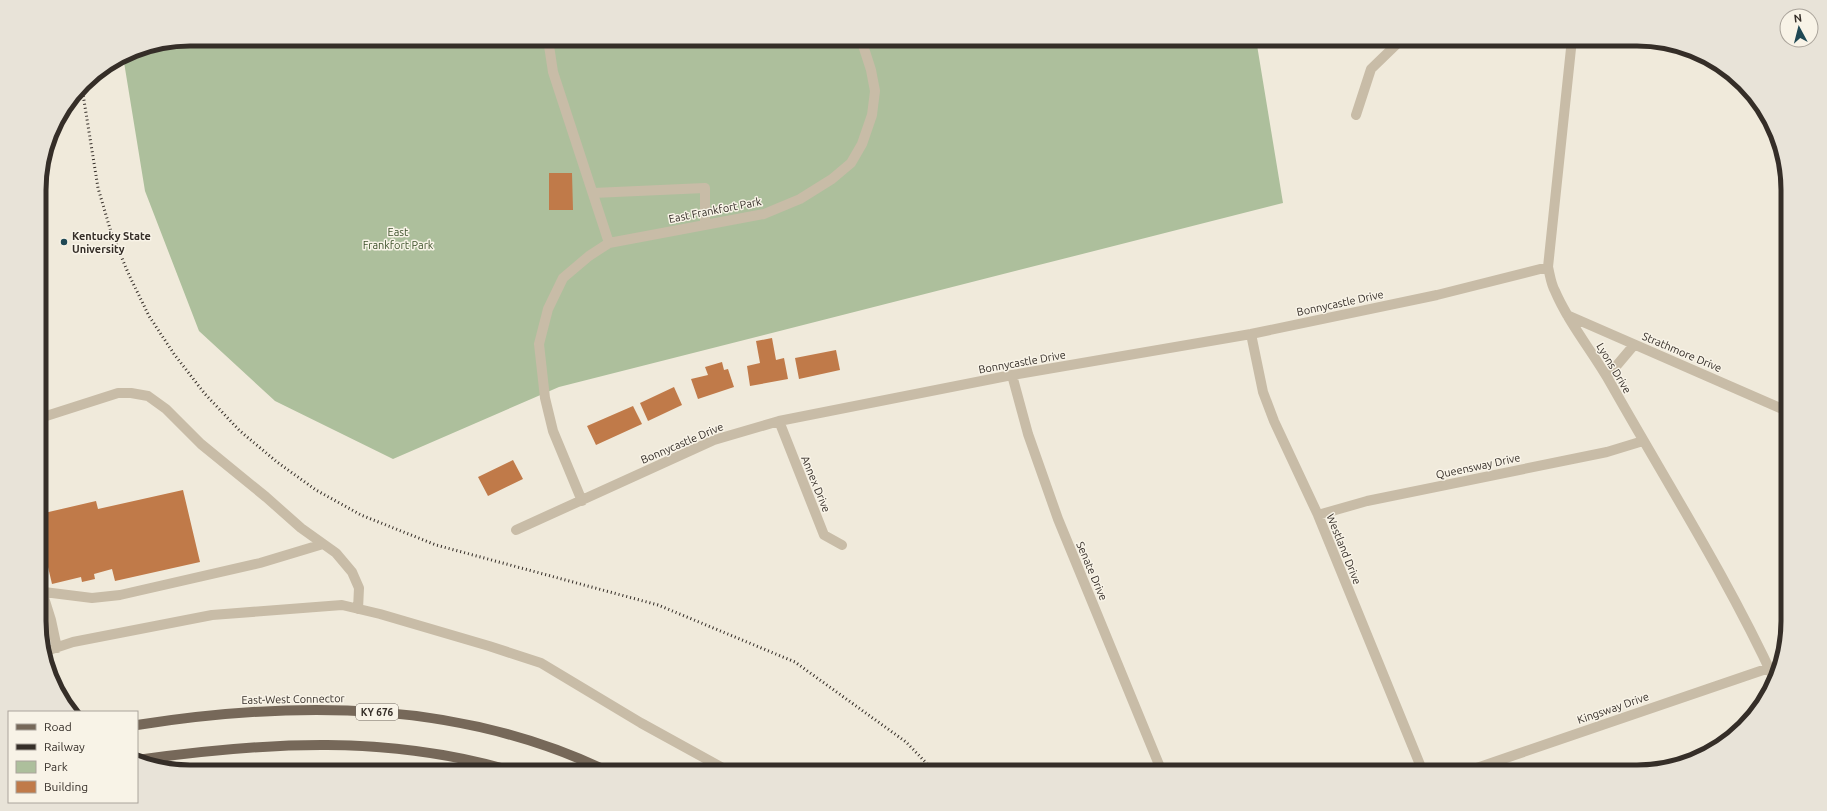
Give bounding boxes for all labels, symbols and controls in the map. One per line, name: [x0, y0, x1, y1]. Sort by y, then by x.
north arrow: [1779, 8, 1819, 48]
text: N: [1793, 12, 1803, 25]
street label: East Frankfort Park: [668, 195, 763, 225]
park label: East Frankfort Park: [363, 226, 434, 251]
place label: Kentucky State University: [72, 230, 151, 255]
marker: Kentucky State University: [59, 237, 69, 247]
street label: Bonnycastle Drive: [1295, 288, 1385, 318]
street label: Strathmore Drive: [1640, 330, 1724, 374]
street label: Lyons Drive: [1594, 341, 1634, 395]
street label: Bonnycastle Drive: [977, 348, 1067, 376]
street label: Bonnycastle Drive: [639, 420, 725, 466]
street label: Queensway Drive: [1435, 451, 1521, 481]
street label: Annex Drive: [799, 454, 833, 514]
street label: Westland Drive: [1324, 512, 1364, 586]
street label: Senate Drive: [1074, 540, 1110, 602]
street label: Kingsway Drive: [1576, 690, 1650, 726]
street label: East-West Connector: [241, 692, 346, 706]
road number: KY 676: [356, 704, 398, 720]
legend: [8, 711, 138, 803]
text: Road: [44, 720, 72, 733]
text: Railway: [44, 740, 85, 753]
text: Park: [44, 760, 68, 773]
text: Building: [44, 780, 88, 793]

